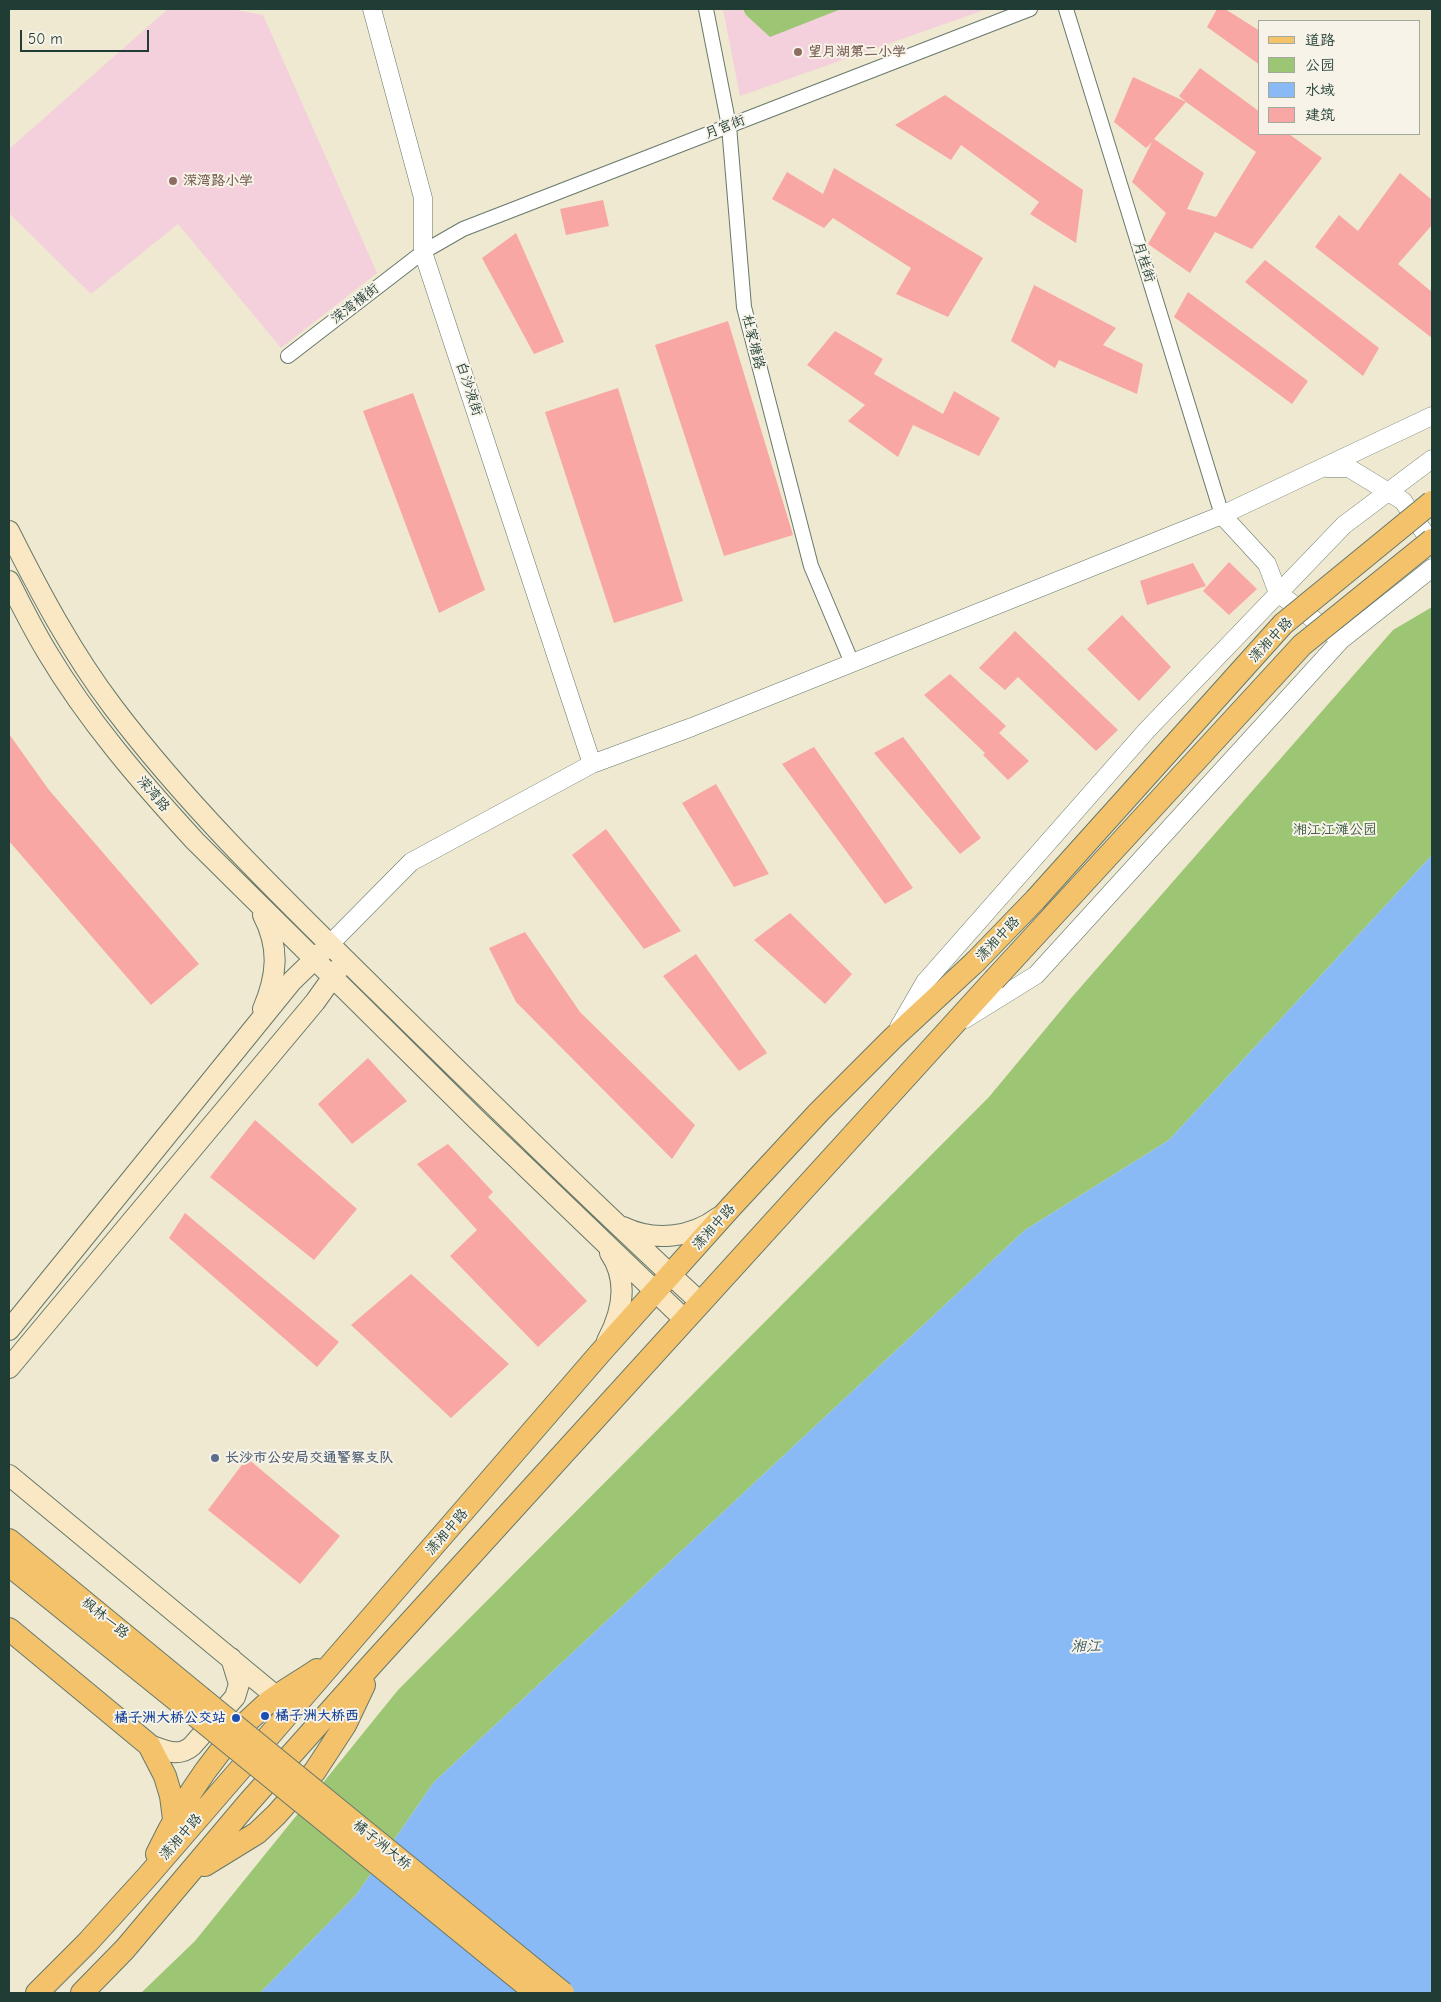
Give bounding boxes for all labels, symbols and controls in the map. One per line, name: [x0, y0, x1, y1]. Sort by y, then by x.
scale bar: [22, 20, 151, 52]
legend: [1258, 20, 1421, 135]
text: 50 m: [28, 30, 63, 48]
text: 道路: [1305, 31, 1335, 49]
place label: 望月湖第二小学: [808, 44, 906, 60]
marker: 望月湖第二小学: [792, 46, 804, 58]
text: 公园: [1305, 56, 1335, 74]
text: 水域: [1305, 81, 1335, 99]
text: 建筑: [1305, 106, 1335, 124]
street label: 月宫街: [702, 112, 748, 142]
place label: 溁湾路小学: [183, 173, 253, 189]
marker: 溁湾路小学: [167, 175, 179, 187]
street label: 月桂街: [1130, 239, 1158, 285]
street label: 溁湾横街: [328, 280, 382, 328]
street label: 杜家塘路: [738, 313, 768, 371]
street label: 白沙液街: [452, 360, 486, 418]
street label: 潇湘中路: [1246, 614, 1296, 666]
street label: 溁湾路: [133, 773, 173, 815]
park label: 湘江江滩公园: [1293, 822, 1377, 838]
street label: 潇湘中路: [973, 913, 1023, 965]
street label: 潇湘中路: [689, 1201, 739, 1253]
place label: 长沙市公安局交通警察支队: [225, 1450, 393, 1466]
marker: 长沙市公安局交通警察支队: [209, 1452, 221, 1464]
street label: 潇湘中路: [422, 1505, 472, 1559]
street label: 枫林一路: [78, 1594, 132, 1642]
water label: 湘江: [1071, 1638, 1101, 1656]
place label: 橘子洲大桥西: [275, 1708, 359, 1724]
place label: 橘子洲大桥公交站: [114, 1710, 226, 1726]
marker: 橘子洲大桥西: [259, 1710, 271, 1722]
marker: 橘子洲大桥公交站: [230, 1712, 242, 1724]
street label: 潇湘中路: [156, 1810, 206, 1864]
street label: 橘子洲大桥: [350, 1816, 414, 1874]

